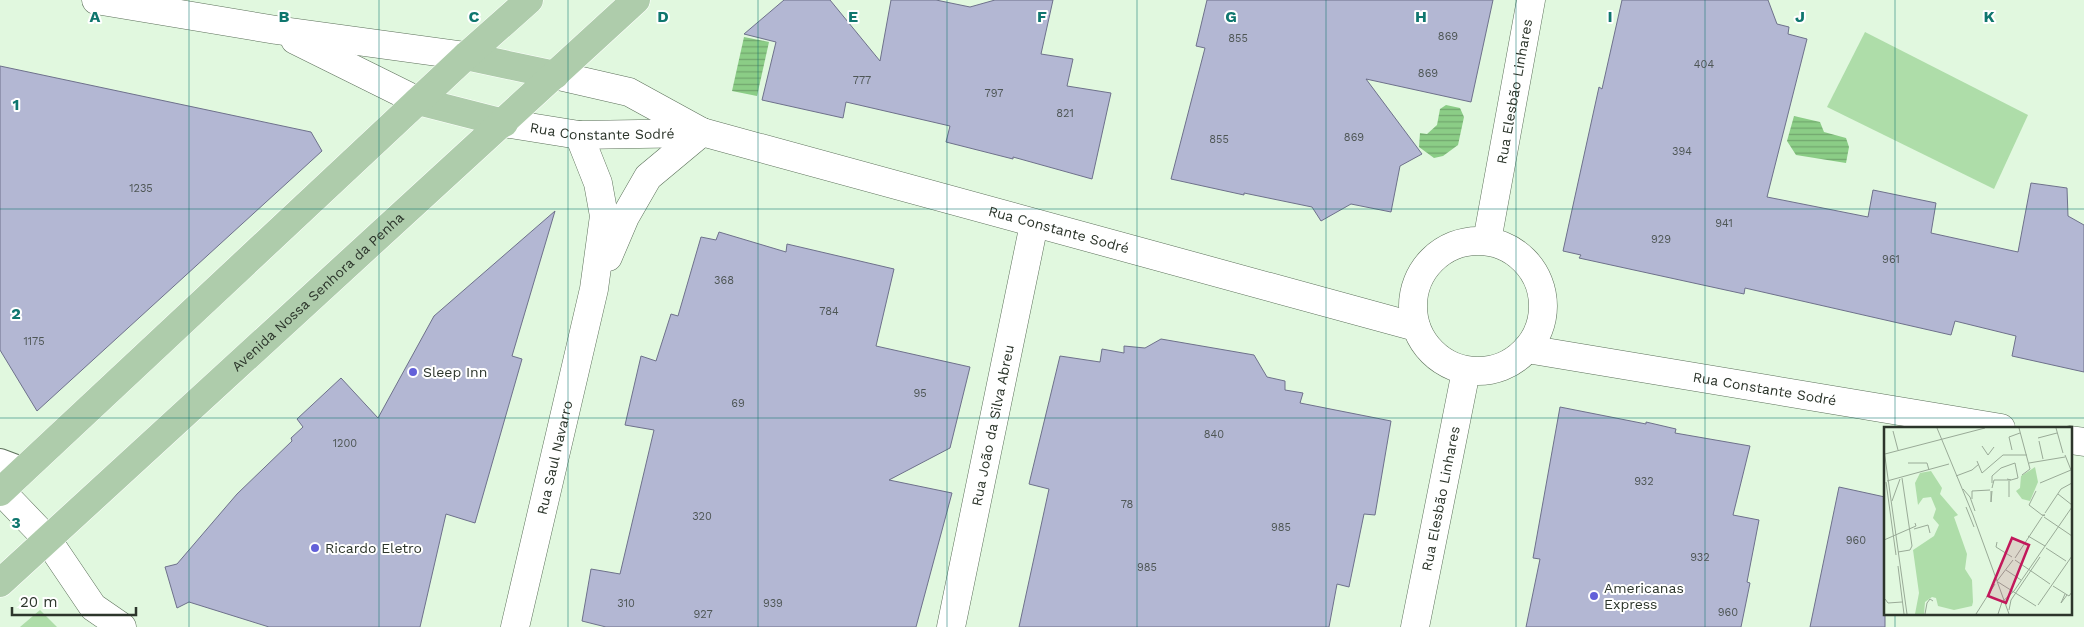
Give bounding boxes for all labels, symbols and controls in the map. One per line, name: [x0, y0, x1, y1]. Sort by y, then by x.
text: A: [90, 7, 101, 26]
text: B: [279, 7, 290, 26]
text: C: [469, 7, 480, 26]
text: D: [657, 7, 669, 26]
text: E: [848, 7, 858, 26]
text: F: [1037, 7, 1047, 26]
text: G: [1225, 7, 1237, 26]
text: H: [1415, 7, 1427, 26]
text: I: [1607, 7, 1613, 26]
text: J: [1795, 7, 1805, 26]
text: K: [1983, 7, 1995, 26]
street label: Rua Elesbão Linhares: [1493, 18, 1535, 165]
house number: 869: [1438, 30, 1458, 43]
house number: 855: [1228, 32, 1248, 45]
house number: 404: [1694, 58, 1714, 71]
house number: 869: [1418, 67, 1438, 80]
house number: 777: [853, 74, 871, 87]
house number: 797: [985, 87, 1003, 100]
text: 1: [13, 95, 19, 114]
house number: 821: [1056, 107, 1074, 120]
street label: Rua Constante Sodré: [529, 119, 675, 143]
house number: 869: [1344, 131, 1364, 144]
house number: 855: [1209, 133, 1229, 146]
house number: 394: [1672, 145, 1692, 158]
house number: 1235: [129, 182, 153, 195]
street label: Rua Constante Sodré: [987, 203, 1131, 256]
street label: Avenida Nossa Senhora da Penha: [229, 209, 407, 374]
house number: 941: [1715, 217, 1733, 230]
house number: 929: [1651, 233, 1671, 246]
house number: 961: [1882, 253, 1900, 266]
house number: 368: [714, 274, 734, 287]
text: 2: [11, 304, 21, 323]
house number: 784: [819, 305, 839, 318]
house number: 1175: [23, 335, 45, 348]
street label: Rua João da Silva Abreu: [968, 343, 1017, 507]
place label: Sleep Inn: [423, 364, 487, 380]
marker: Sleep Inn: [407, 366, 419, 378]
street label: Rua Constante Sodré: [1692, 369, 1838, 408]
house number: 95: [913, 387, 927, 400]
house number: 69: [731, 397, 745, 410]
street label: Rua Saul Navarro: [534, 399, 576, 516]
street label: Rua Elesbão Linhares: [1418, 425, 1463, 572]
inset map: [1884, 427, 2072, 614]
house number: 840: [1204, 428, 1224, 441]
house number: 1200: [333, 437, 357, 450]
house number: 932: [1634, 475, 1654, 488]
house number: 78: [1121, 498, 1134, 511]
house number: 320: [692, 510, 712, 523]
text: 3: [11, 513, 21, 532]
house number: 985: [1271, 521, 1291, 534]
house number: 960: [1846, 534, 1866, 547]
place label: Ricardo Eletro: [325, 540, 422, 556]
marker: Ricardo Eletro: [309, 542, 321, 554]
house number: 932: [1690, 551, 1710, 564]
house number: 985: [1137, 561, 1157, 574]
place label: Americanas Express: [1604, 580, 1684, 612]
scale bar: [12, 584, 136, 616]
marker: Americanas Express: [1588, 590, 1600, 602]
text: 20 m: [20, 593, 58, 611]
house number: 310: [617, 597, 635, 610]
house number: 939: [763, 597, 783, 610]
house number: 960: [1718, 606, 1738, 619]
house number: 927: [693, 608, 713, 621]

